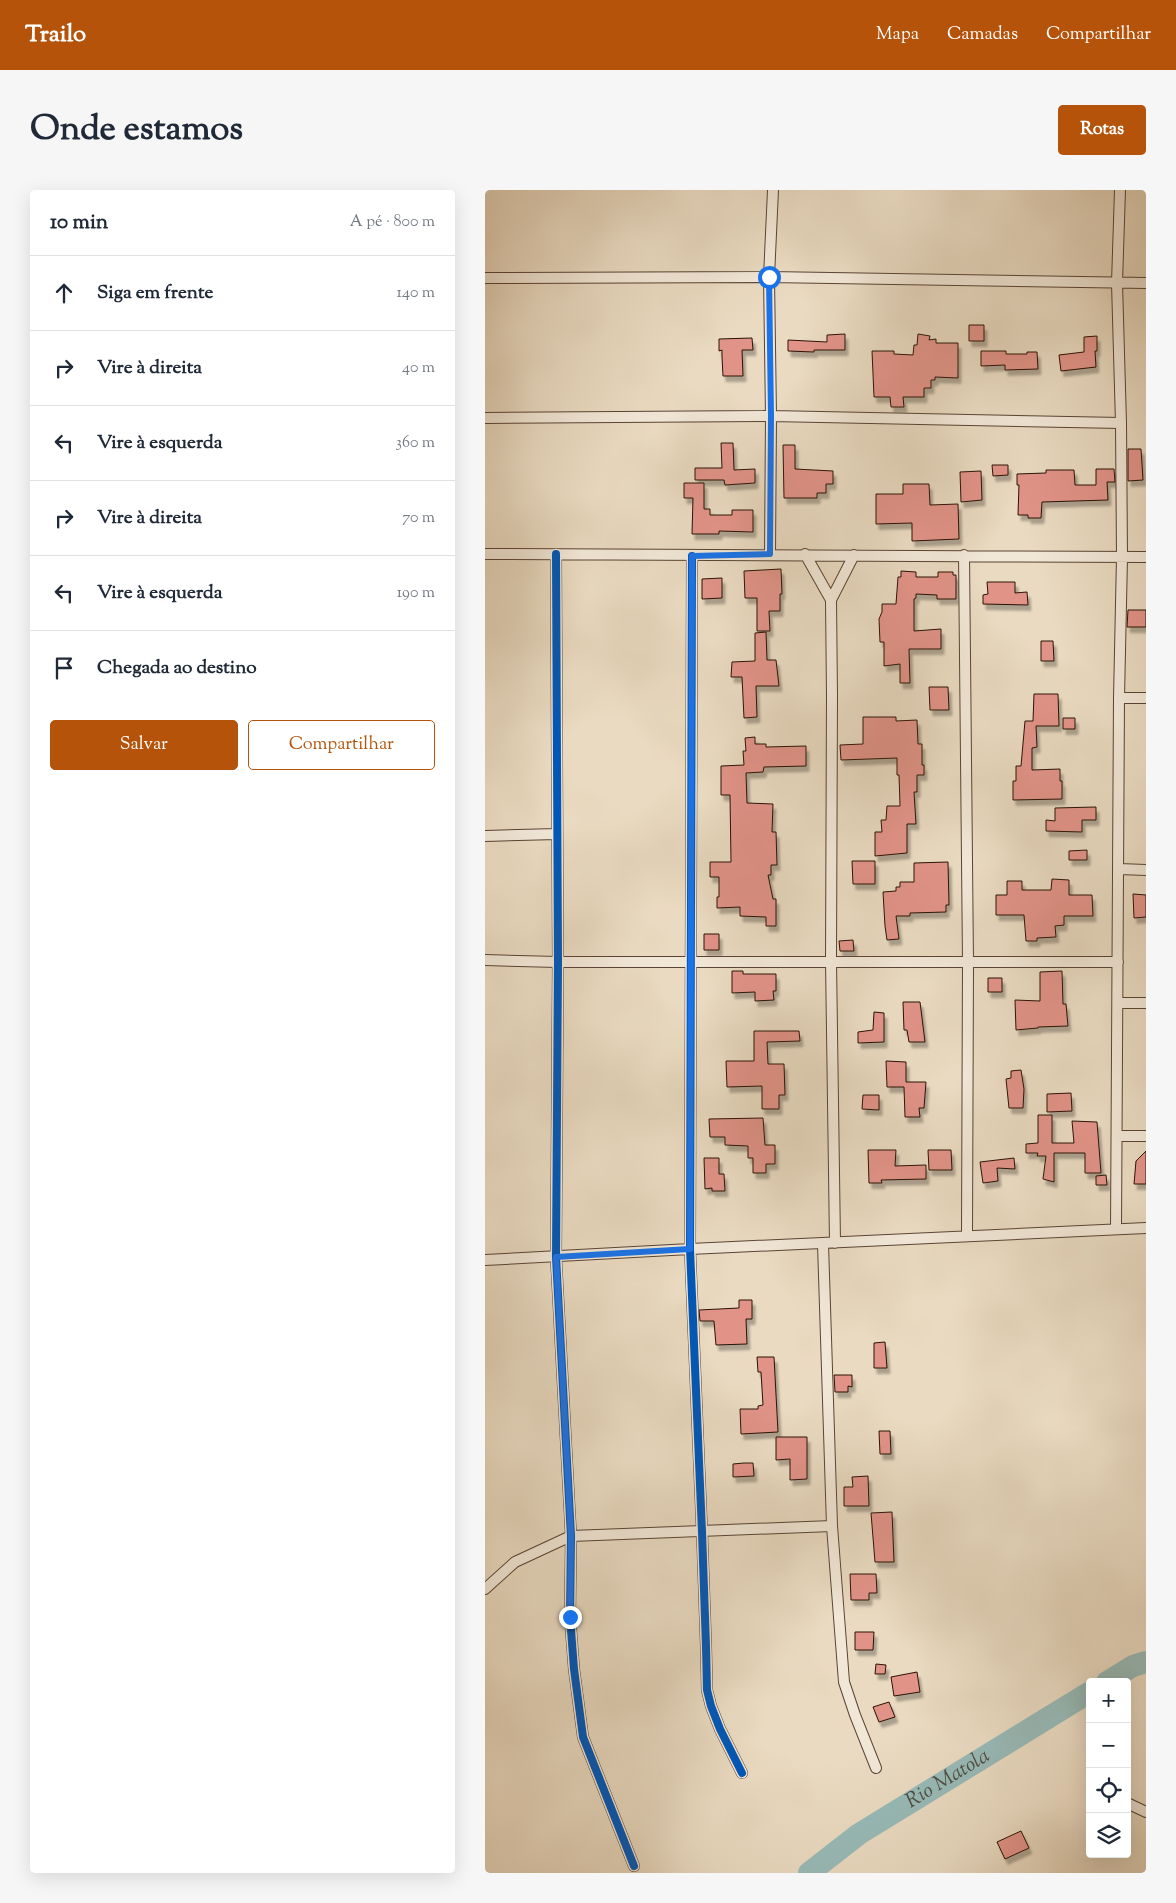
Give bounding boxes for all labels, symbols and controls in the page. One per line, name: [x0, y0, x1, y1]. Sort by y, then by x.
text: Trailo: [25, 18, 86, 52]
text: Mapa: [876, 22, 919, 48]
text: Camadas: [947, 22, 1018, 48]
text: Compartilhar: [1046, 22, 1151, 48]
text: Onde estamos: [30, 105, 243, 156]
button: Rotas: [1058, 105, 1146, 155]
text: 10 min: [50, 208, 108, 238]
text: A pé · 800 m: [350, 211, 435, 234]
route start: [758, 266, 781, 289]
icon: ahead: [50, 279, 78, 307]
text: Siga em frente: [97, 280, 213, 307]
text: 140 m: [397, 282, 435, 305]
icon: right: [50, 354, 78, 382]
text: Vire à direita: [97, 355, 202, 382]
text: 40 m: [402, 357, 435, 380]
icon: left: [50, 429, 78, 457]
text: Vire à esquerda: [97, 430, 223, 457]
text: 360 m: [396, 432, 435, 455]
icon: right: [50, 504, 78, 532]
text: Vire à direita: [97, 505, 202, 532]
text: 70 m: [402, 507, 435, 530]
icon: left: [50, 579, 78, 607]
text: Vire à esquerda: [97, 580, 223, 607]
text: 190 m: [397, 582, 435, 605]
icon: arrive: [50, 654, 78, 682]
text: Chegada ao destino: [97, 655, 257, 682]
button: Salvar: [50, 720, 238, 770]
button: Compartilhar: [248, 720, 435, 770]
route end: [559, 1606, 582, 1629]
map controls: [1086, 1678, 1131, 1858]
button: +: [1086, 1678, 1131, 1723]
button: −: [1086, 1723, 1131, 1768]
water label: Rio Matola: [900, 1742, 996, 1817]
button: locate: [1086, 1768, 1131, 1813]
button: layers: [1086, 1813, 1131, 1858]

